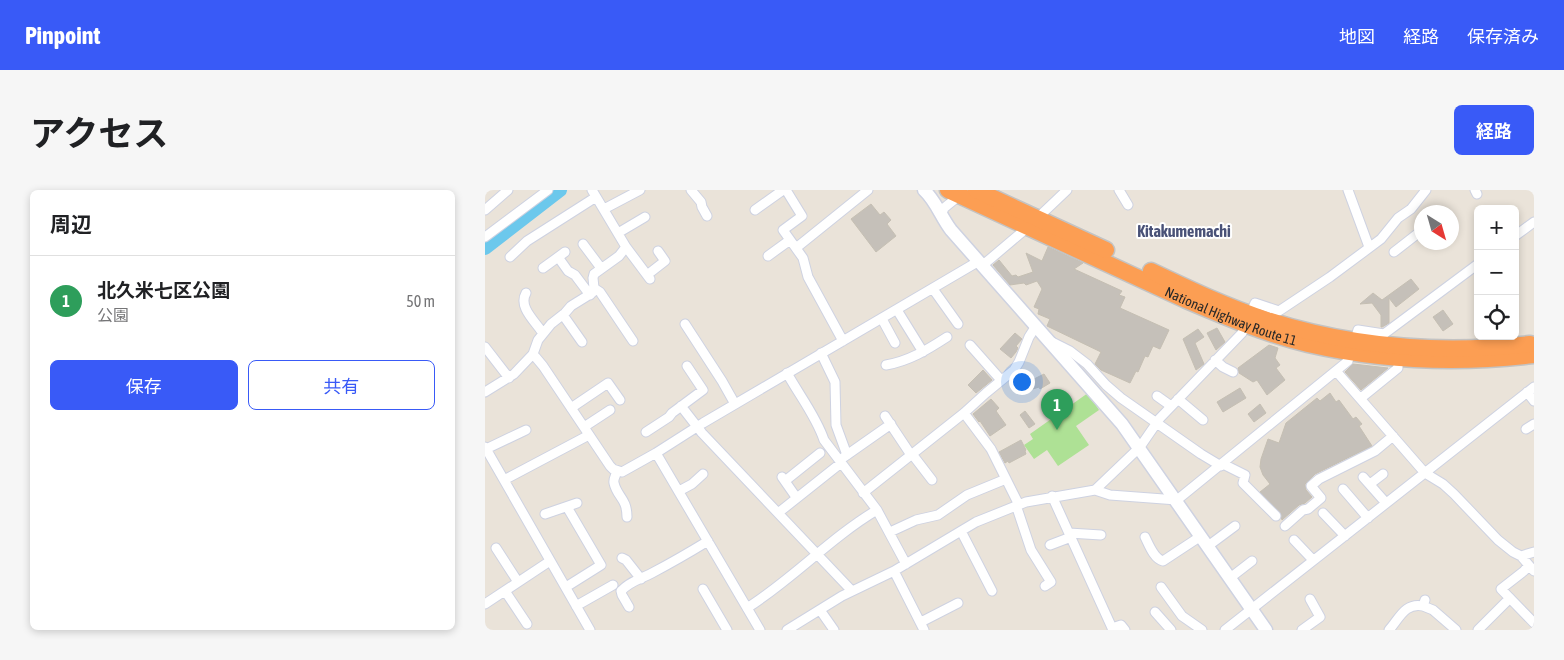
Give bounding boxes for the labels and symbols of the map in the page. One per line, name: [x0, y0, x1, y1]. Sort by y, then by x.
north arrow: [1414, 205, 1459, 250]
district label: Kitakumemachi: [1137, 222, 1231, 240]
street label: National Highway Route 11: [1163, 283, 1298, 349]
your location: [1009, 369, 1035, 395]
pin: 1: [1041, 389, 1073, 430]

